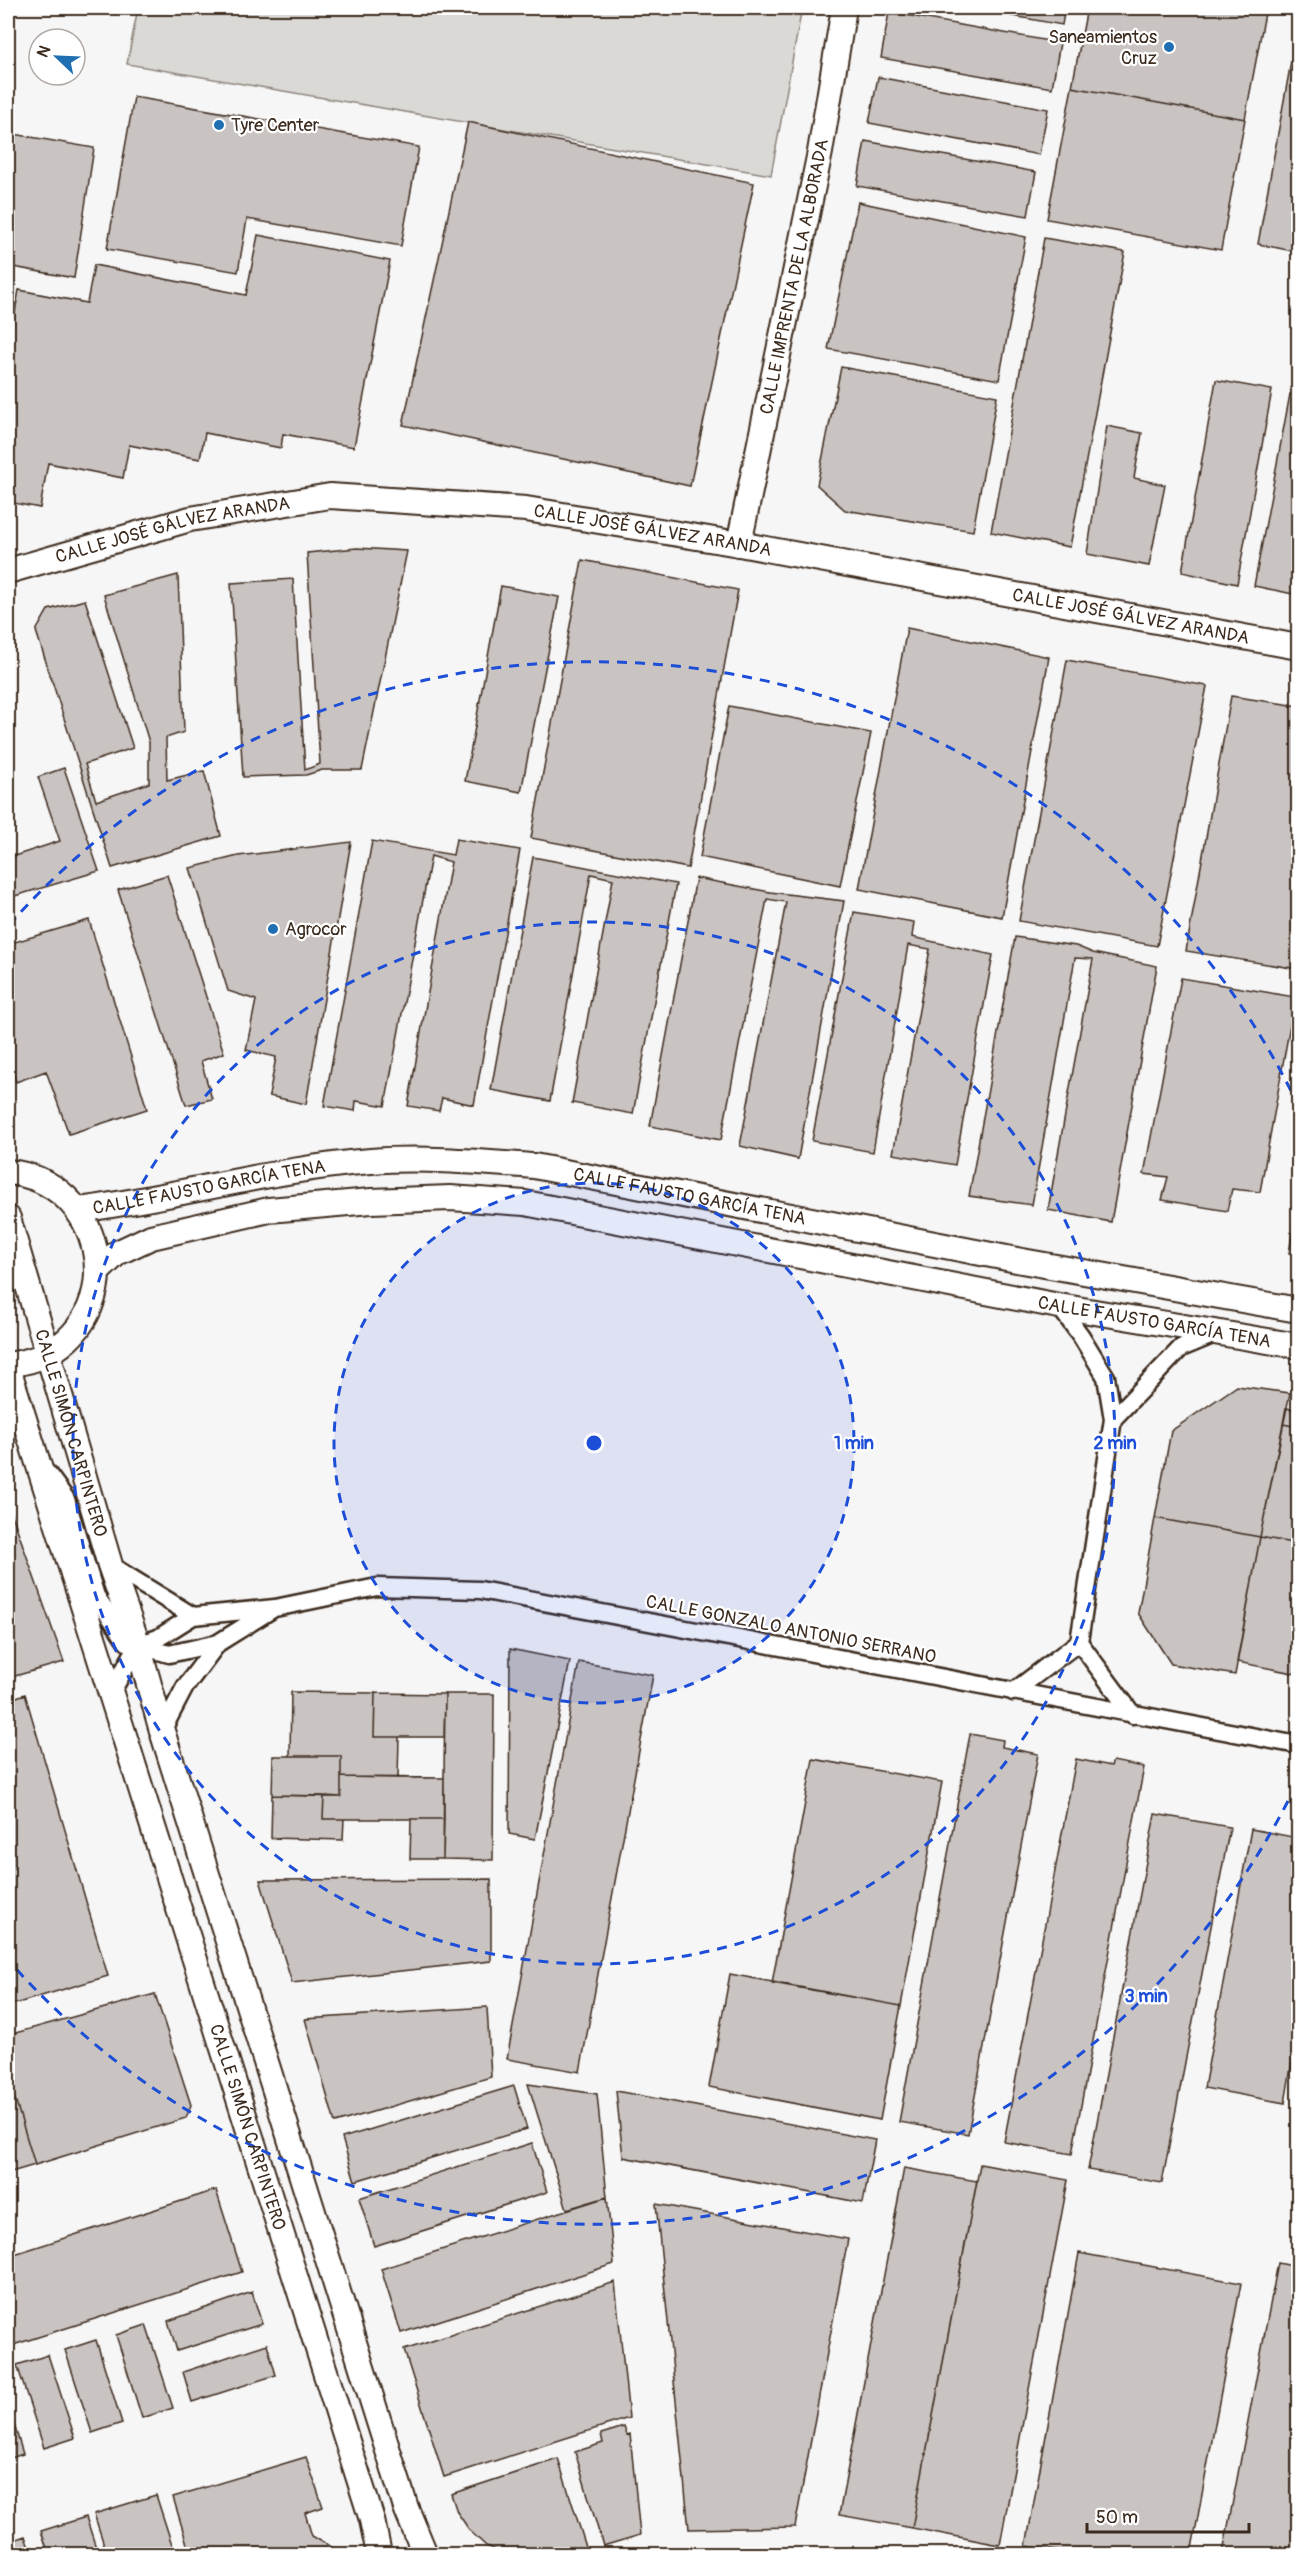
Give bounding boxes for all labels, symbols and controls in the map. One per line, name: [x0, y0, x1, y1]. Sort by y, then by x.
place label: Saneamientos Cruz: [1049, 26, 1157, 70]
north arrow: [27, 27, 87, 87]
marker: Saneamientos Cruz: [1162, 40, 1176, 54]
text: N: [33, 42, 56, 60]
place label: Tyre Center: [231, 114, 320, 137]
marker: Tyre Center: [212, 118, 226, 132]
street label: CALLE IMPRENTA DE LA ALBORADA: [755, 137, 834, 417]
street label: CALLE JOSÉ GÁLVEZ ARANDA: [53, 492, 292, 569]
street label: CALLE JOSÉ GÁLVEZ ARANDA: [532, 499, 774, 562]
street label: CALLE JOSÉ GÁLVEZ ARANDA: [1011, 584, 1252, 650]
place label: Agrocor: [285, 918, 347, 941]
marker: Agrocor: [266, 922, 280, 936]
street label: CALLE FAUSTO GARCÍA TENA: [91, 1155, 327, 1220]
street label: CALLE FAUSTO GARCÍA TENA: [571, 1163, 808, 1231]
street label: CALLE FAUSTO GARCÍA TENA: [1036, 1291, 1273, 1353]
street label: CALLE SIMÓN CARPINTERO: [29, 1327, 112, 1539]
text: 1 min: [834, 1432, 874, 1455]
text: 2 min: [1093, 1432, 1137, 1455]
centre of rings: [584, 1433, 604, 1453]
street label: CALLE GONZALO ANTONIO SERRANO: [644, 1590, 938, 1669]
text: 3 min: [1124, 1985, 1168, 2008]
street label: CALLE SIMÓN CARPINTERO: [204, 2021, 291, 2233]
scale bar: [1087, 2496, 1249, 2534]
text: 50 m: [1096, 2506, 1138, 2529]

